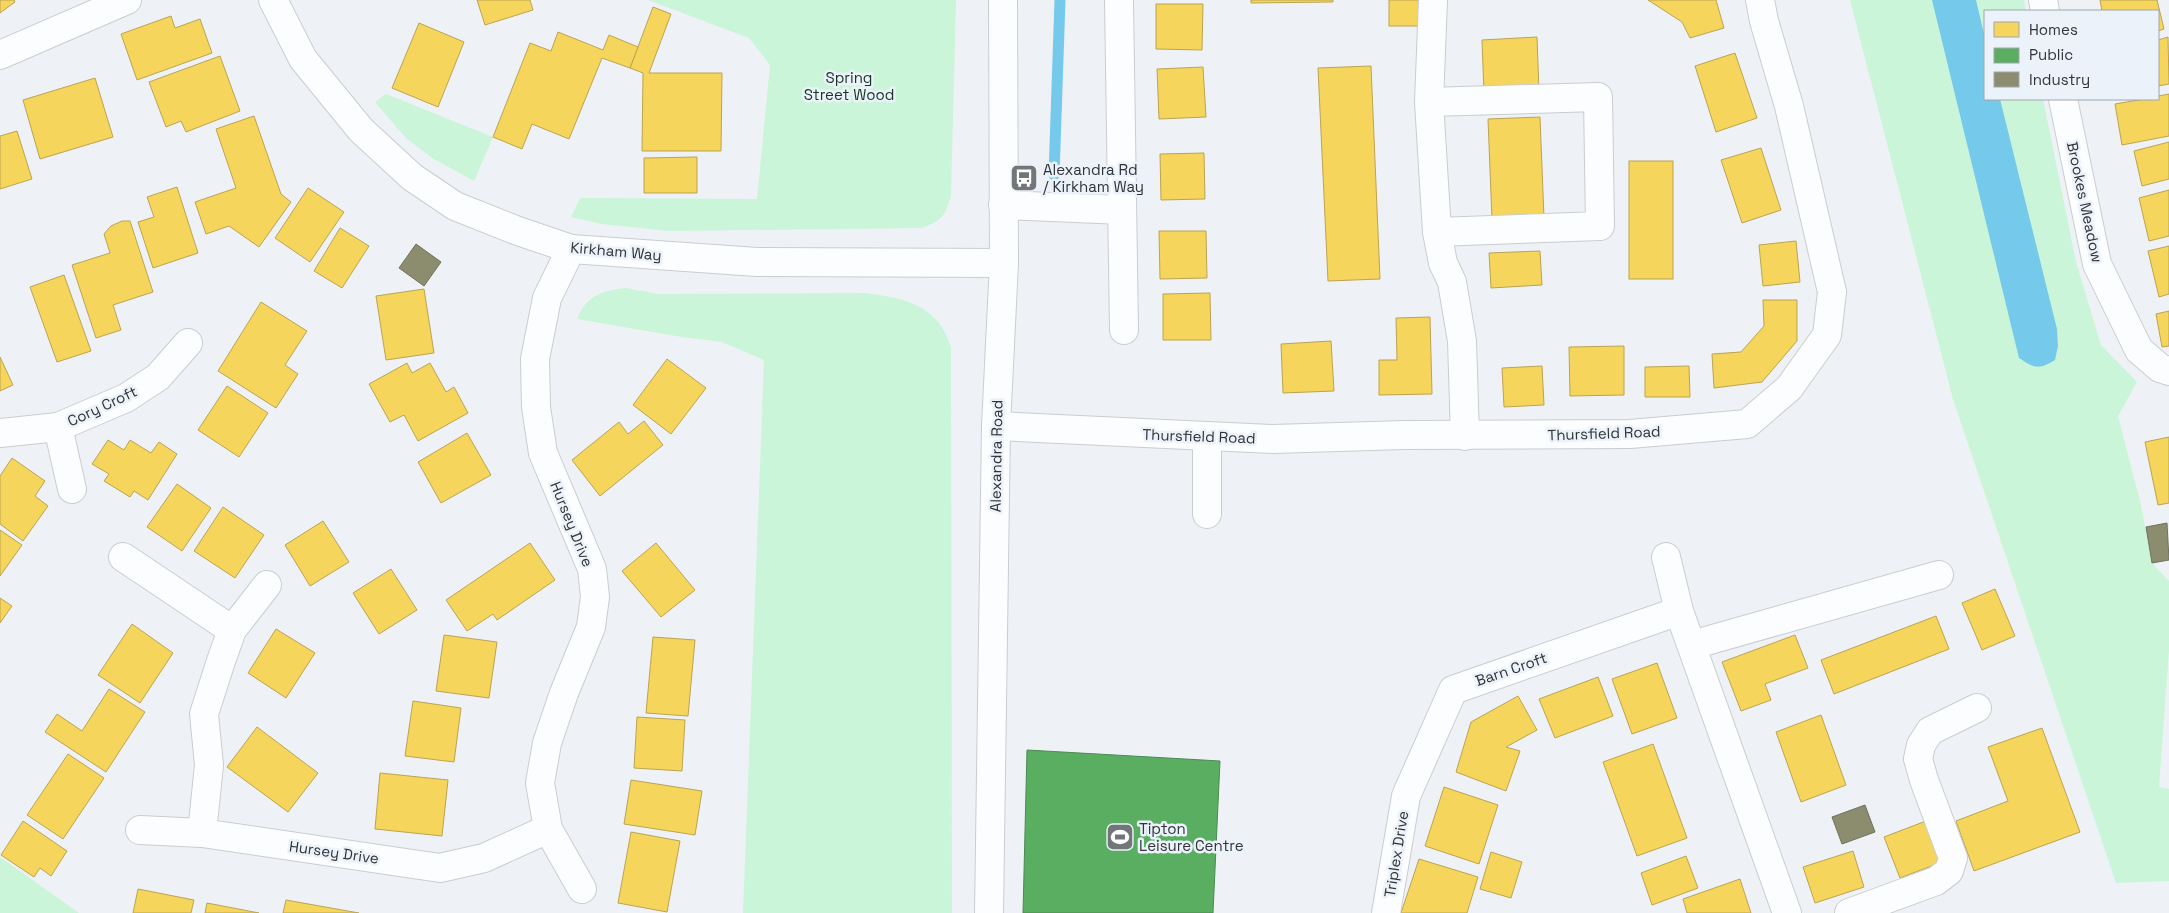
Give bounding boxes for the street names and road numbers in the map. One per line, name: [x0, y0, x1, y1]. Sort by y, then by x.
street label: Brookes Meadow: [2063, 140, 2107, 264]
street label: Kirkham Way: [570, 238, 662, 264]
street label: Cory Croft: [64, 382, 140, 430]
street label: Alexandra Road: [986, 400, 1006, 512]
street label: Thursfield Road: [1547, 422, 1661, 444]
street label: Thursfield Road: [1142, 425, 1256, 447]
street label: Hursey Drive: [546, 479, 598, 570]
street label: Barn Croft: [1473, 648, 1549, 690]
street label: Triplex Drive: [1380, 809, 1412, 899]
street label: Hursey Drive: [288, 836, 380, 868]

